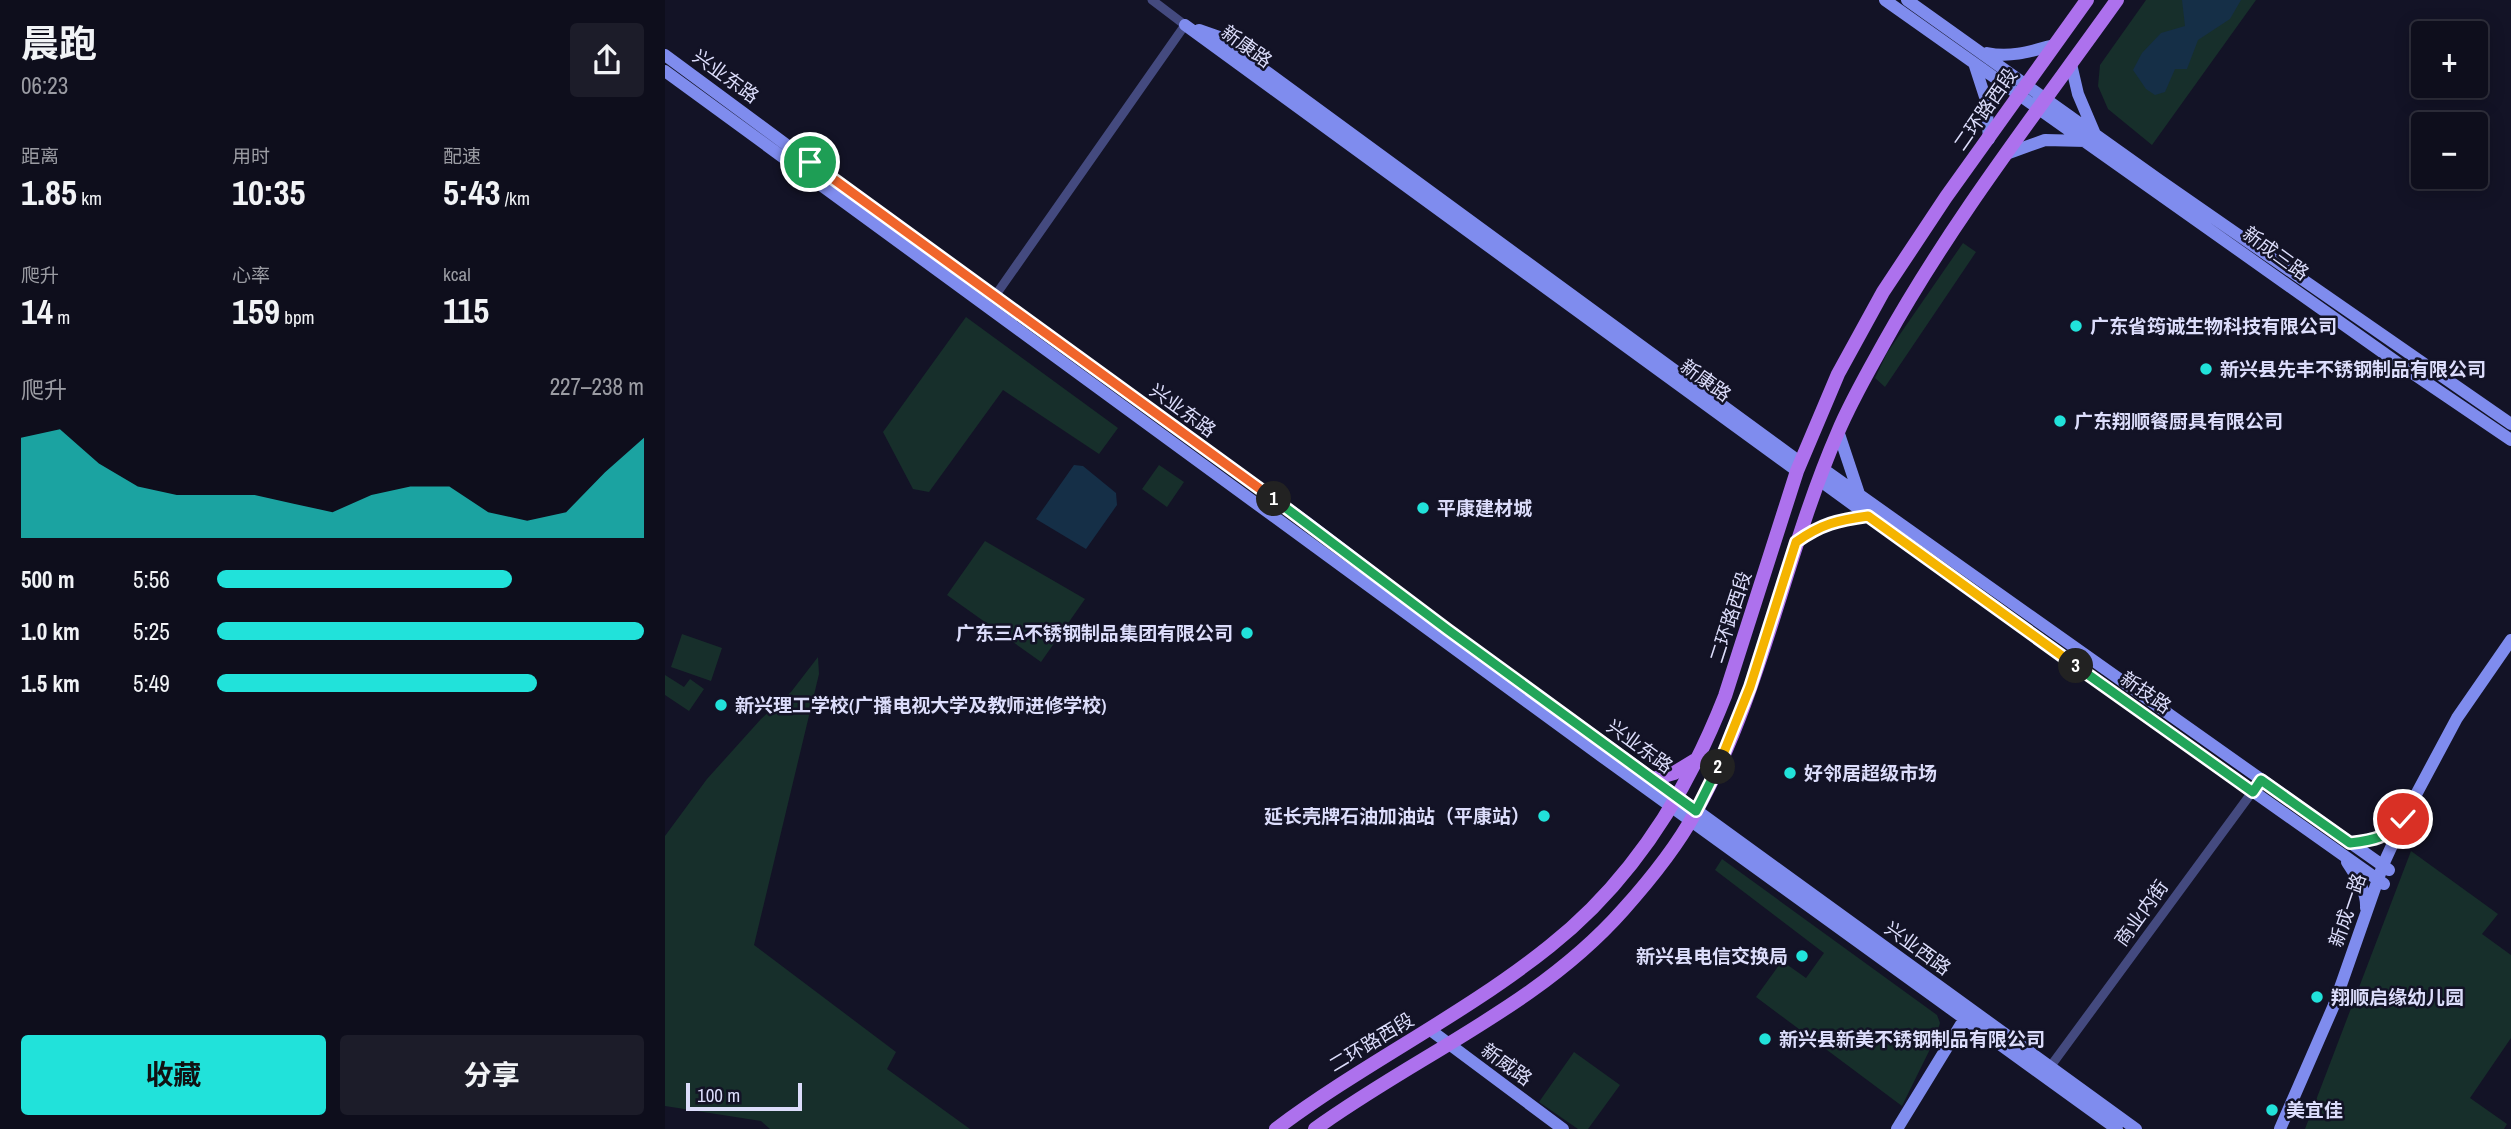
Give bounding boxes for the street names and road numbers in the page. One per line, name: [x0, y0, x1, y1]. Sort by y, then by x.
street label: 新康路: [1216, 19, 1278, 73]
street label: 兴业东路: [688, 43, 764, 109]
street label: 二环路西段: [1947, 63, 2023, 155]
street label: 新成三路: [2238, 220, 2314, 286]
street label: 新康路: [1675, 353, 1737, 407]
street label: 兴业东路: [1145, 377, 1221, 443]
street label: 二环路西段: [1703, 568, 1757, 666]
street label: 新技路: [2115, 665, 2177, 719]
street label: 兴业东路: [1602, 713, 1678, 779]
street label: 新成一路: [2322, 870, 2372, 950]
street label: 商业内街: [2108, 875, 2174, 951]
street label: 兴业西路: [1880, 915, 1956, 981]
street label: 二环路西段: [1324, 1006, 1418, 1078]
street label: 新威路: [1476, 1037, 1538, 1091]

